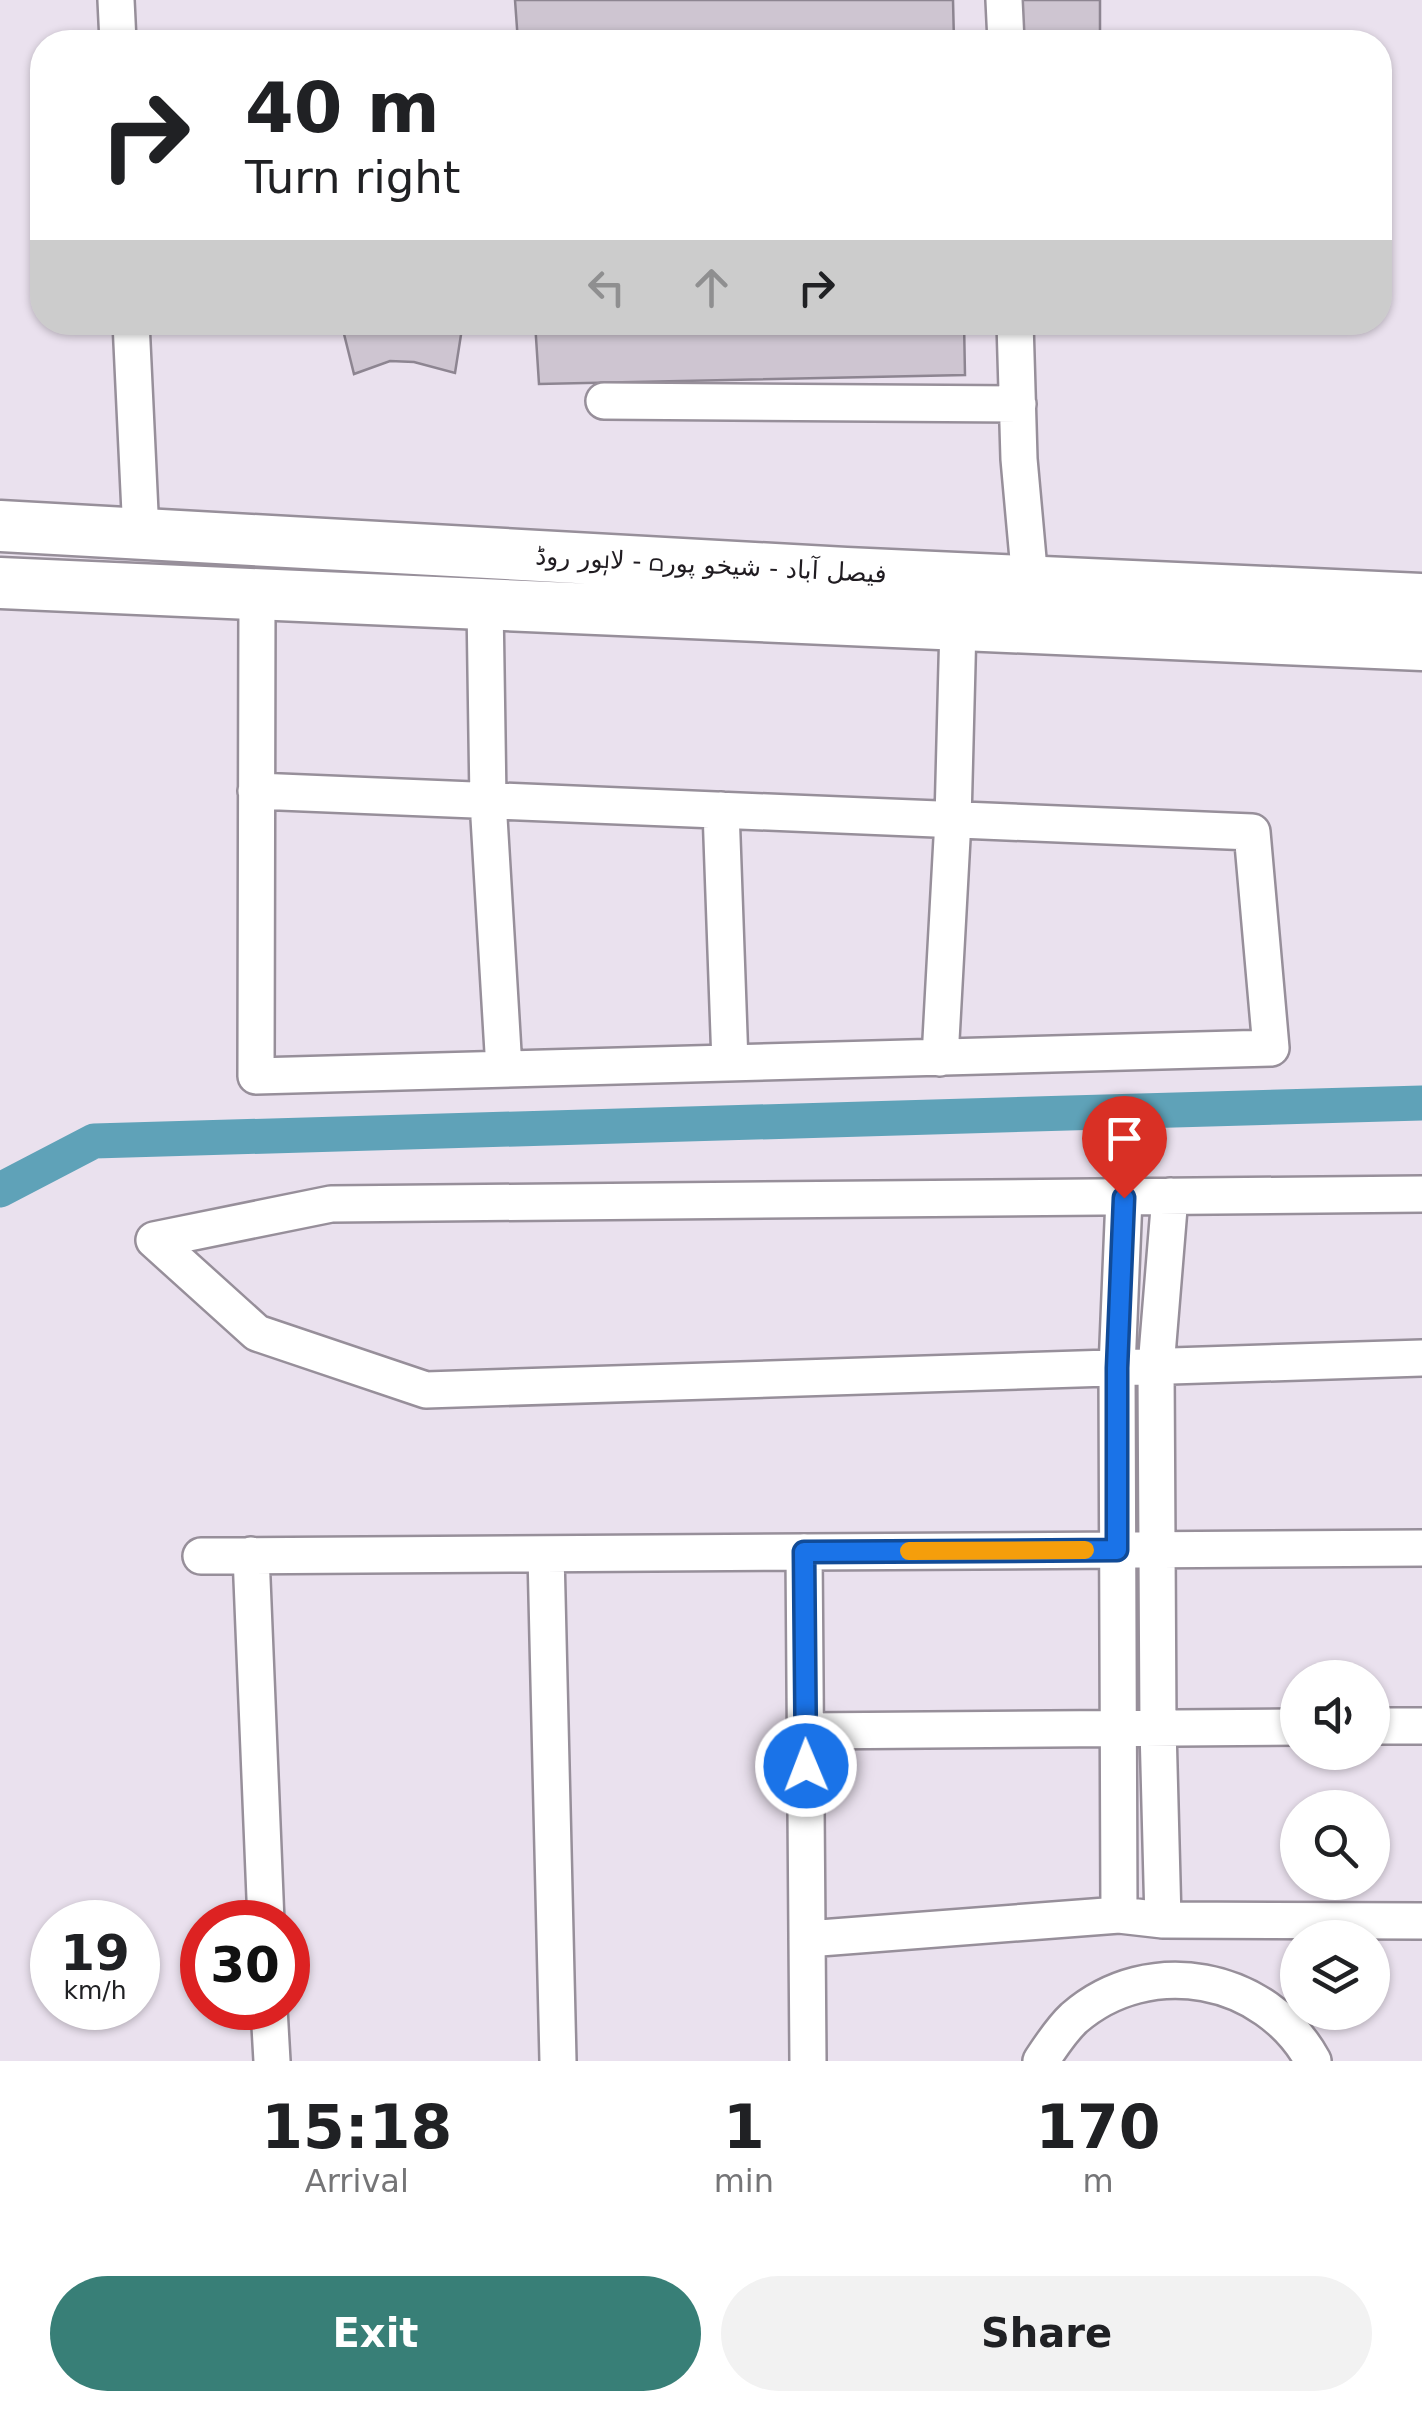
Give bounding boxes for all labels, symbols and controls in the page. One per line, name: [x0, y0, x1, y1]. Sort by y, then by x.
text: 40 m: [245, 67, 440, 149]
icon: right: [80, 70, 210, 200]
text: Turn right: [245, 151, 460, 204]
icon: left: [579, 260, 634, 315]
icon: ahead: [684, 260, 739, 315]
icon: right: [789, 260, 844, 315]
street label: فیصل آباد - شیخو پورہ - لاہور روڈ: [535, 540, 887, 591]
pin: [1082, 1096, 1167, 1199]
icon: arrive: [1097, 1111, 1152, 1166]
map controls: [1280, 1660, 1390, 2030]
button: sound: [1280, 1660, 1390, 1770]
position arrow: [754, 1714, 858, 1818]
button: search: [1280, 1790, 1390, 1900]
speed limit sign: 30: [180, 1900, 310, 2030]
button: layers: [1280, 1920, 1390, 2030]
text: 19: [60, 1924, 130, 1982]
text: km/h: [63, 1976, 127, 2005]
text: 15:18: [261, 2092, 452, 2162]
text: 1: [723, 2092, 765, 2162]
text: 170: [1035, 2092, 1161, 2162]
text: Arrival: [305, 2162, 409, 2200]
text: min: [714, 2162, 774, 2200]
text: m: [1082, 2162, 1114, 2200]
button: Exit: [50, 2276, 701, 2391]
button: Share: [721, 2276, 1372, 2391]

